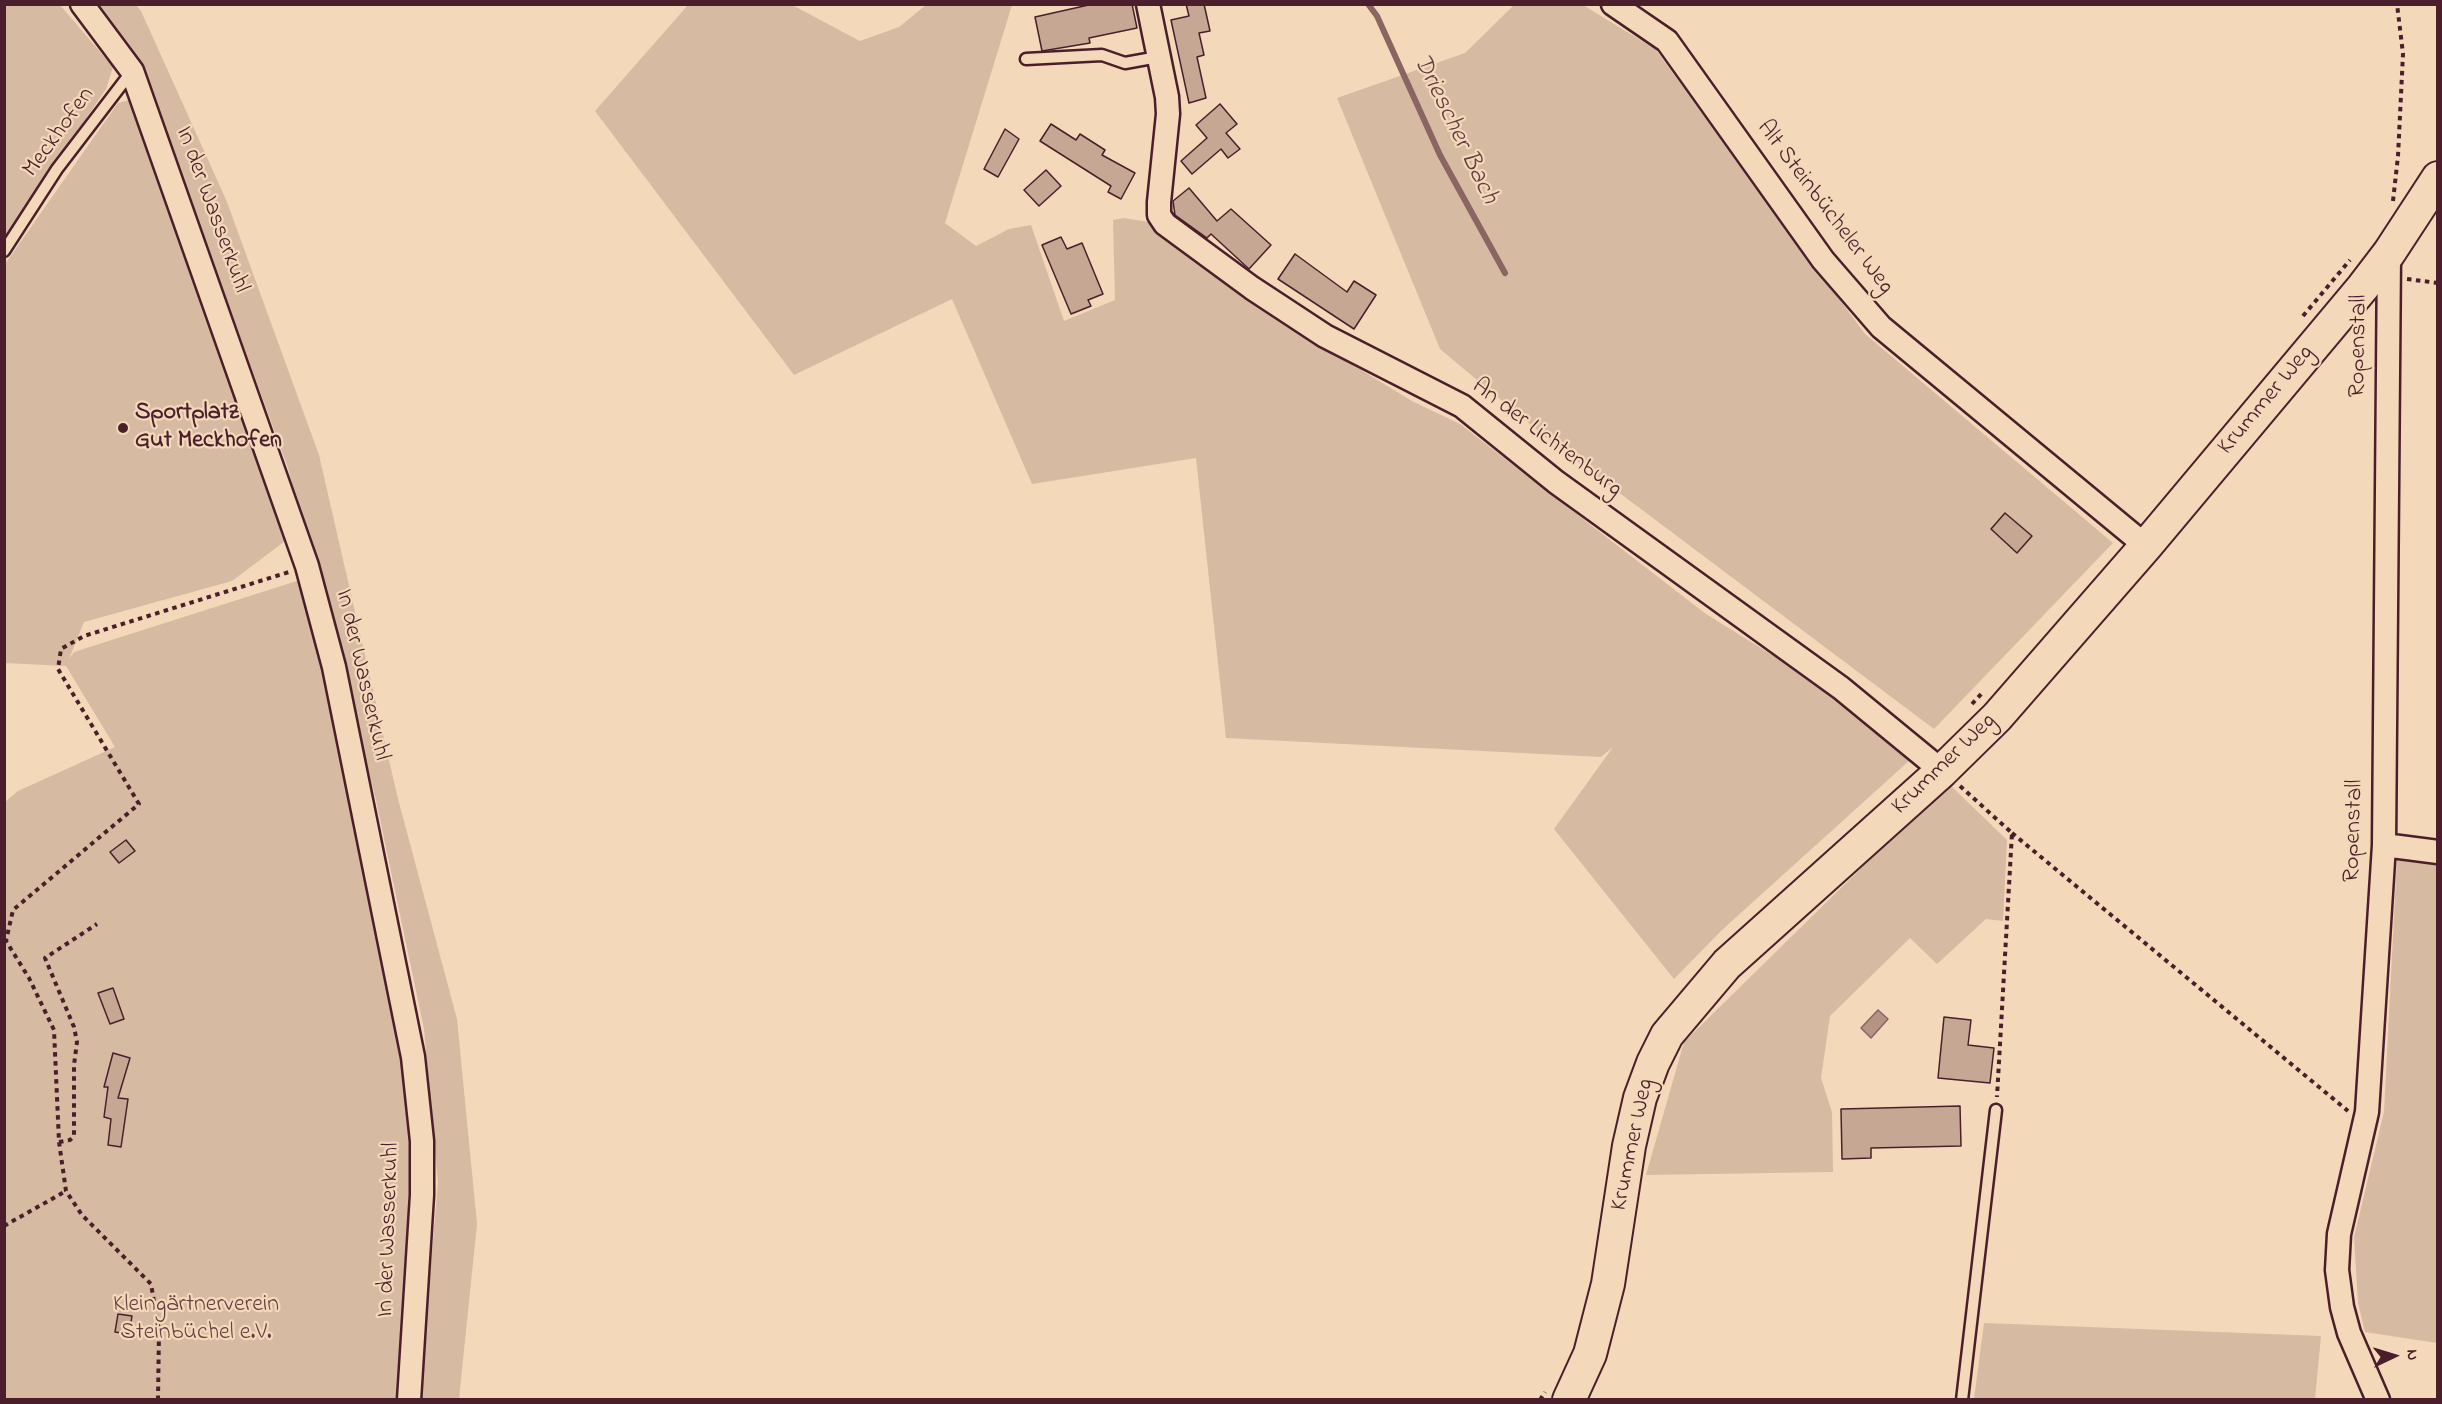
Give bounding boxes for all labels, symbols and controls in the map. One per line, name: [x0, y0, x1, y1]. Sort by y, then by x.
water label: Driescher Bach: [1404, 50, 1504, 210]
street label: Meckhofen: [18, 82, 102, 184]
street label: Alt Steinbücheler Weg: [1749, 115, 1899, 301]
street label: In der Wasserkuhl: [168, 123, 254, 297]
street label: Ropenstall: [2345, 294, 2375, 398]
street label: Krummer Weg: [2213, 340, 2321, 462]
street label: An der Lichtenburg: [1465, 373, 1627, 505]
place label: Sportplatz Gut Meckhofen: [135, 400, 282, 456]
marker: Sportplatz Gut Meckhofen: [116, 421, 130, 435]
street label: In der Wasserkuhl: [327, 587, 395, 763]
street label: Krummer Weg: [1887, 708, 2003, 822]
street label: Ropenstall: [2339, 779, 2371, 883]
street label: Krummer Weg: [1606, 1076, 1662, 1214]
street label: In der Wasserkuhl: [373, 1142, 407, 1318]
park label: Kleingärtnerverein Steinbüchel e.V.: [113, 1292, 279, 1348]
north arrow: [2364, 1326, 2424, 1386]
text: N: [2400, 1349, 2424, 1361]

